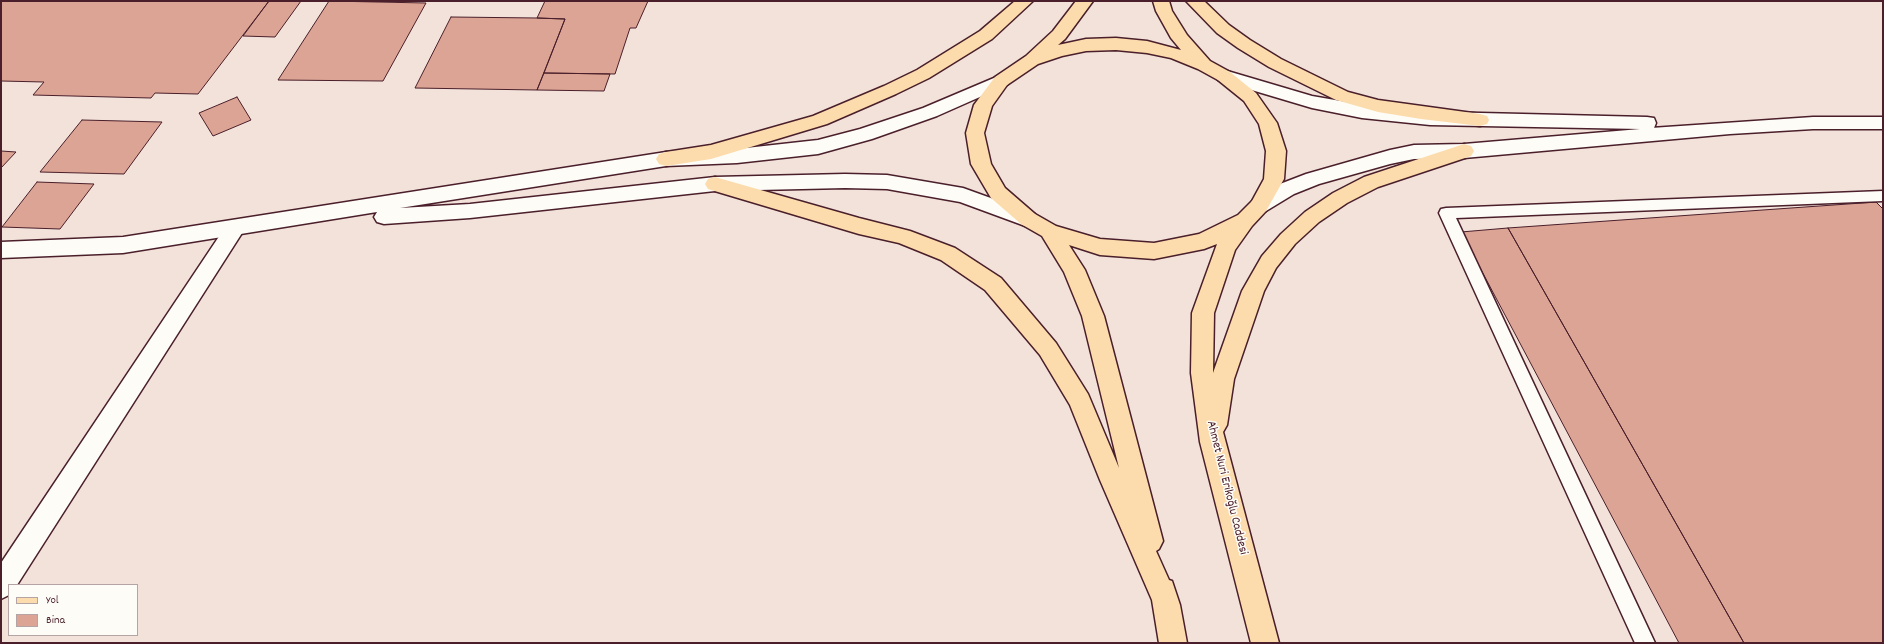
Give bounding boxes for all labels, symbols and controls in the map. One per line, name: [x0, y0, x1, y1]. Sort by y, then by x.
street label: Ahmet Nuri Erikoğlu Caddesi: [1202, 419, 1250, 557]
legend: [8, 584, 138, 636]
text: Yol: [46, 592, 59, 609]
text: Bina: [46, 612, 65, 629]

